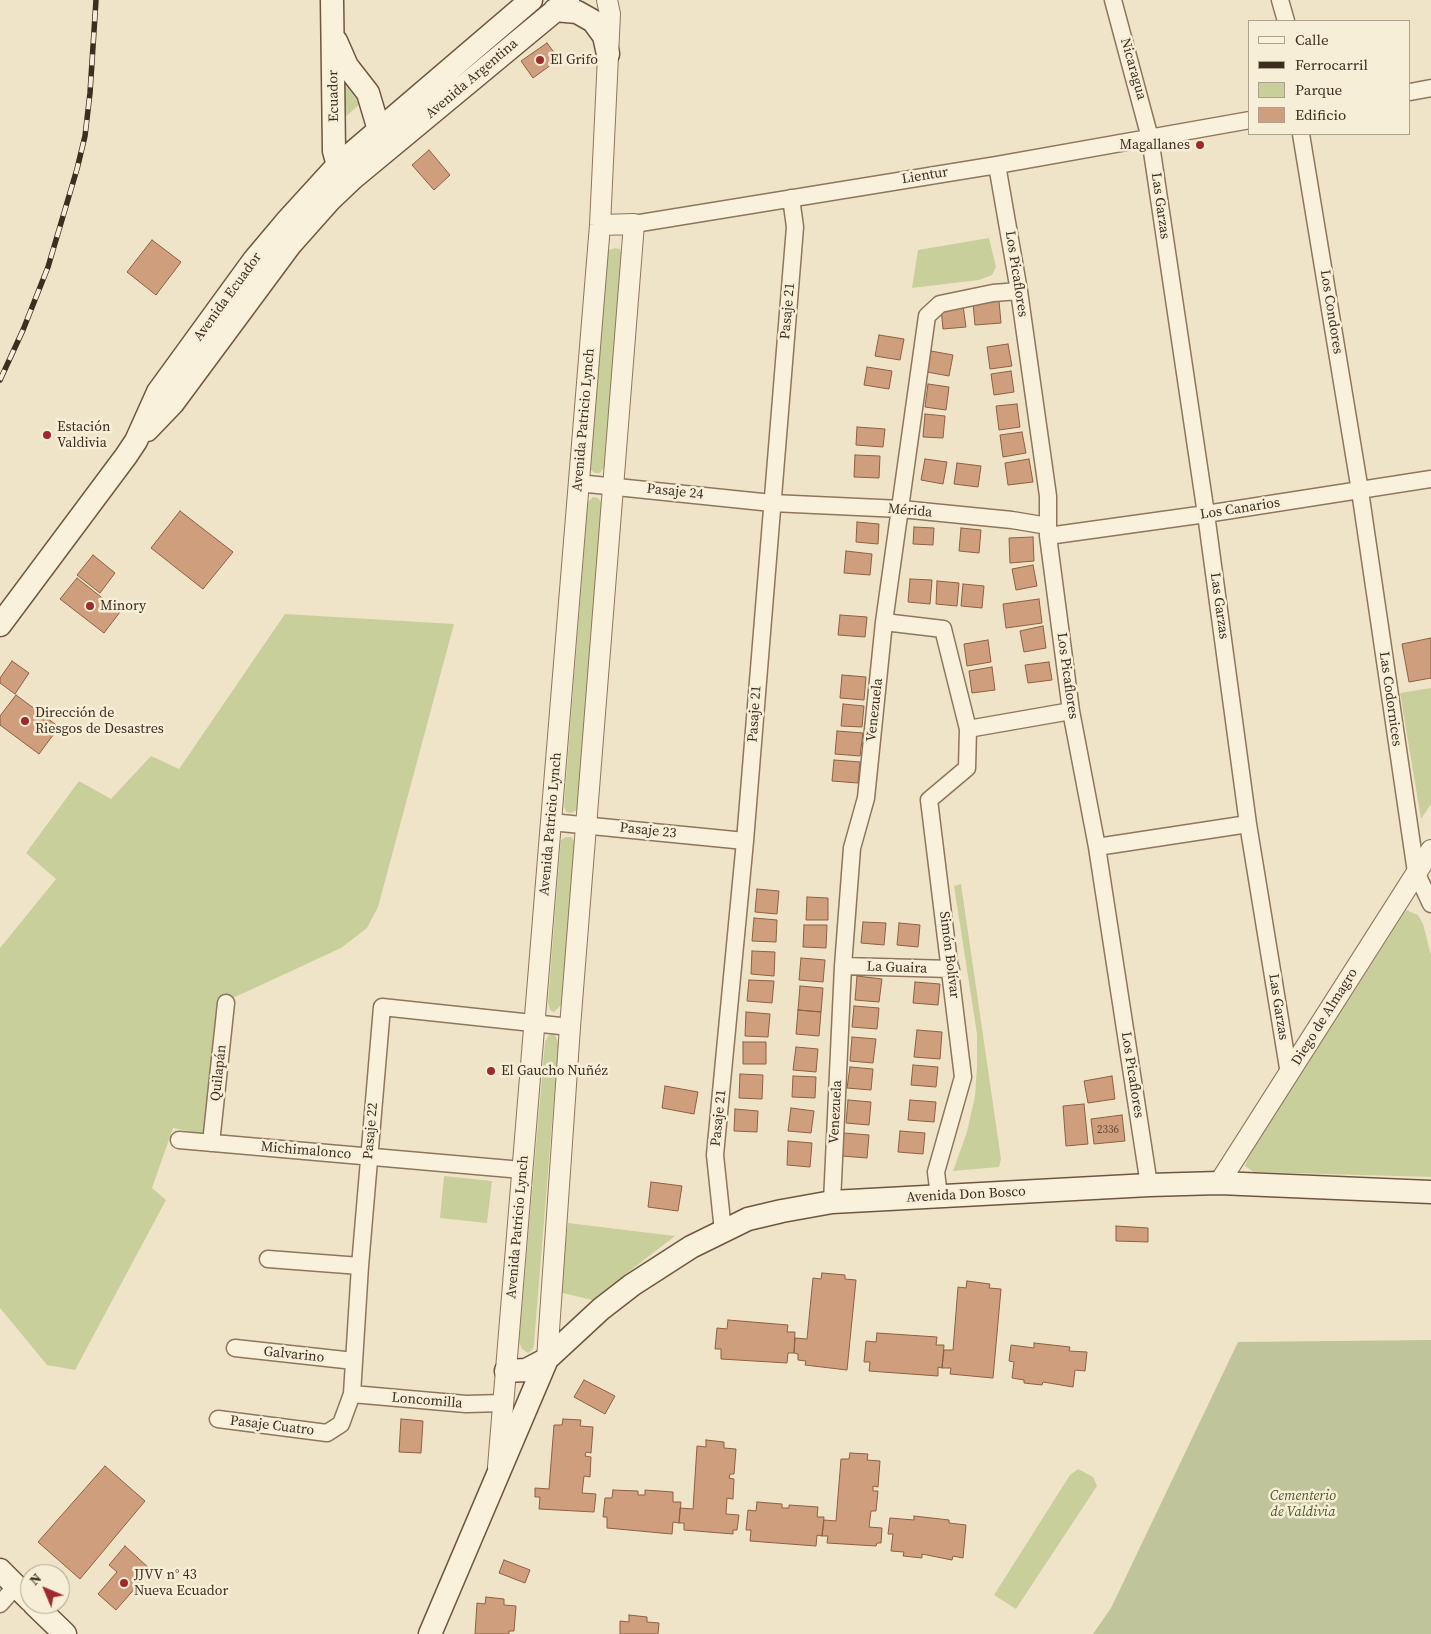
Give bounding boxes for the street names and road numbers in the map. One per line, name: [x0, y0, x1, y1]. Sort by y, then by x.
street label: Avenida Argentina: [422, 36, 522, 122]
street label: Nicaragua: [1116, 36, 1150, 102]
street label: Ecuador: [325, 70, 343, 122]
street label: Lientur: [901, 164, 949, 188]
street label: Las Garzas: [1147, 172, 1173, 240]
street label: Los Picaflores: [1001, 230, 1031, 318]
street label: Avenida Ecuador: [190, 249, 266, 345]
street label: Los Condores: [1316, 269, 1346, 355]
street label: Pasaje 21: [777, 282, 799, 340]
street label: Avenida Patricio Lynch: [569, 348, 599, 492]
street label: Pasaje 24: [646, 481, 704, 503]
street label: Los Canarios: [1199, 494, 1281, 524]
street label: Mérida: [887, 501, 933, 521]
street label: Las Garzas: [1206, 572, 1232, 640]
street label: Los Picaflores: [1053, 632, 1081, 720]
street label: Las Codornices: [1375, 651, 1405, 747]
street label: Venezuela: [863, 677, 887, 743]
street label: Pasaje 21: [745, 685, 765, 743]
street label: Avenida Patricio Lynch: [536, 752, 566, 896]
street label: Pasaje 23: [619, 820, 677, 842]
street label: Simón Bolívar: [935, 910, 963, 1000]
street label: La Guaira: [866, 959, 928, 977]
street label: Diego de Almagro: [1288, 965, 1362, 1069]
street label: Las Garzas: [1264, 973, 1292, 1041]
street label: Los Picaflores: [1117, 1031, 1147, 1119]
street label: Quilapán: [208, 1044, 230, 1102]
street label: Venezuela: [826, 1080, 846, 1144]
street label: Pasaje 21: [708, 1089, 730, 1147]
street label: Pasaje 22: [360, 1102, 382, 1160]
street label: Michimalonco: [260, 1139, 352, 1163]
street label: Avenida Patricio Lynch: [503, 1155, 533, 1299]
street label: Avenida Don Bosco: [906, 1183, 1026, 1207]
street label: Galvarino: [263, 1343, 325, 1367]
street label: Loncomilla: [391, 1390, 463, 1412]
street label: Pasaje Cuatro: [229, 1412, 315, 1440]

